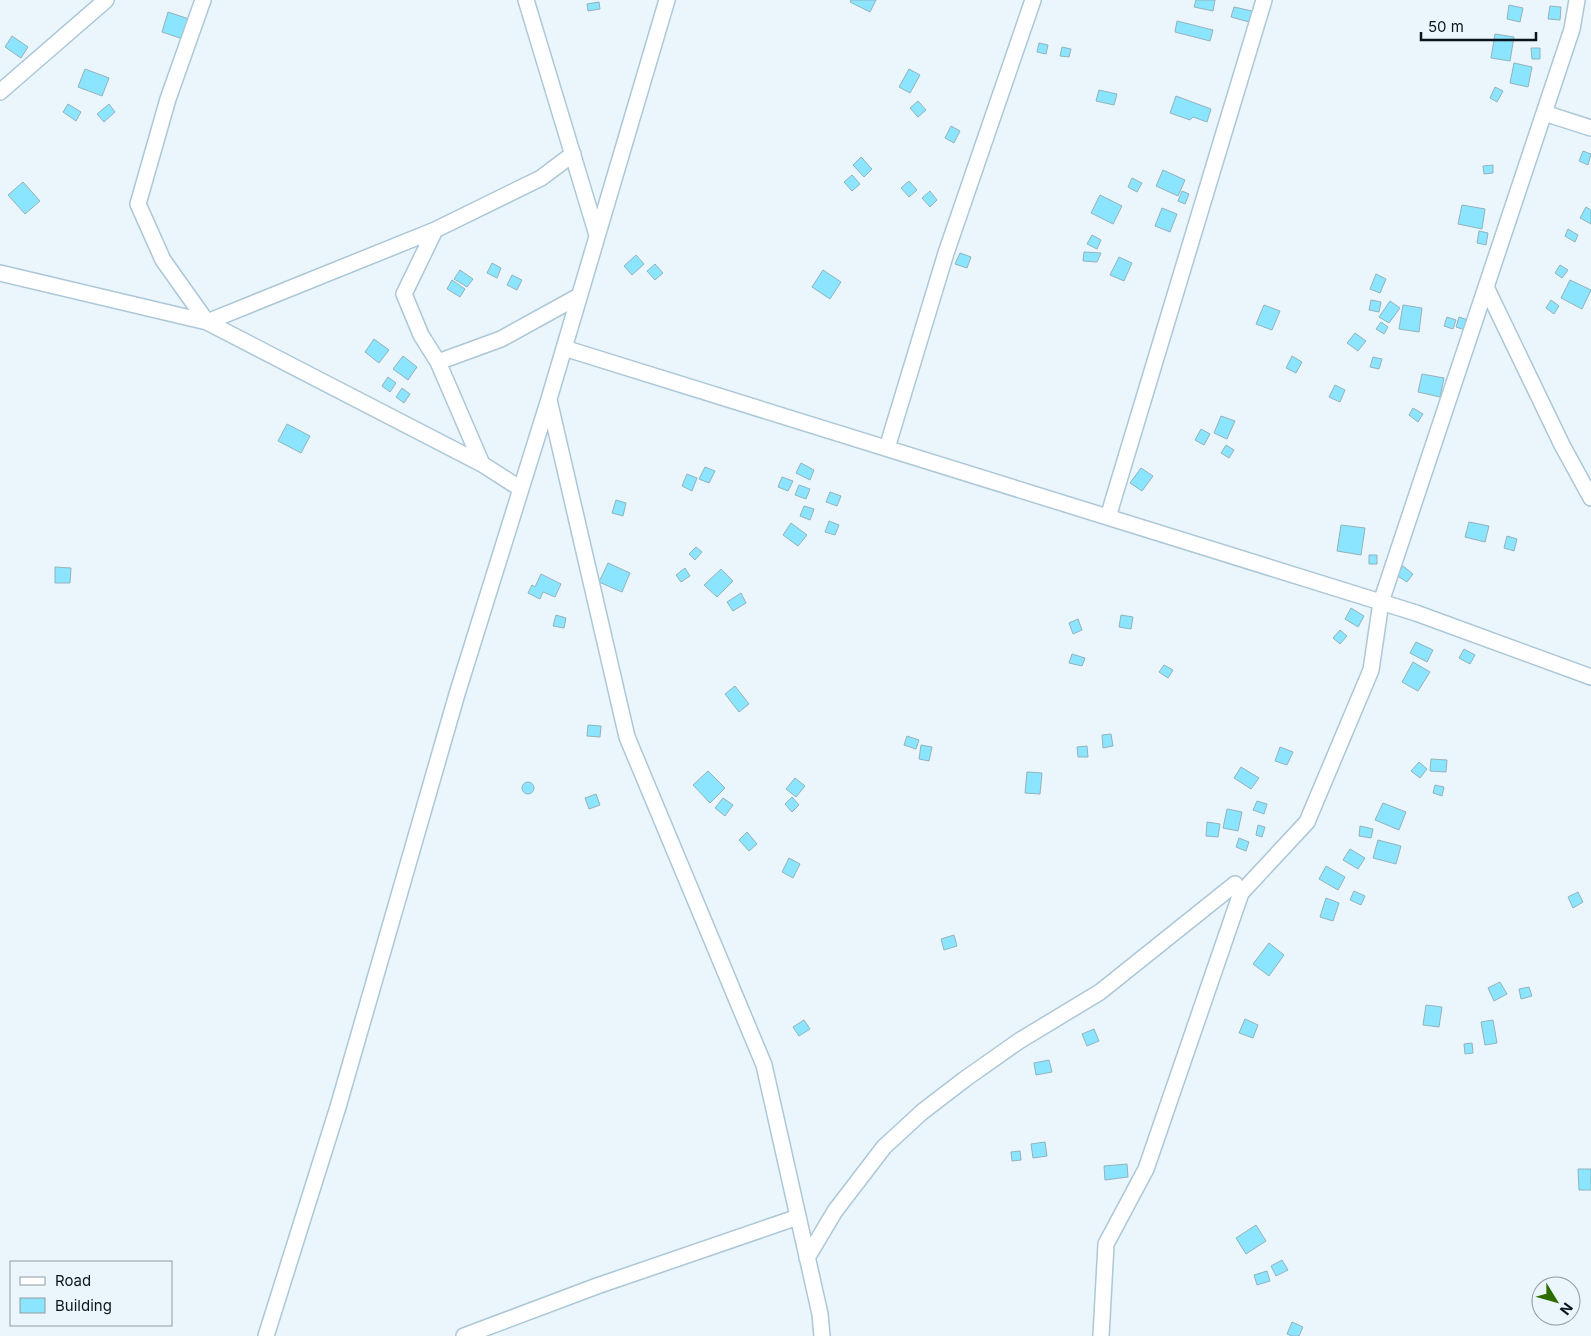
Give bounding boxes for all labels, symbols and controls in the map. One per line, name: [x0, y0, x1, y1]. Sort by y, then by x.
scale bar: [1421, 10, 1536, 42]
text: 50 m: [1428, 17, 1464, 36]
legend: [10, 1261, 172, 1326]
text: Road: [55, 1271, 91, 1290]
north arrow: [1531, 1276, 1581, 1326]
text: Building: [55, 1296, 112, 1315]
text: N: [1557, 1300, 1577, 1319]

